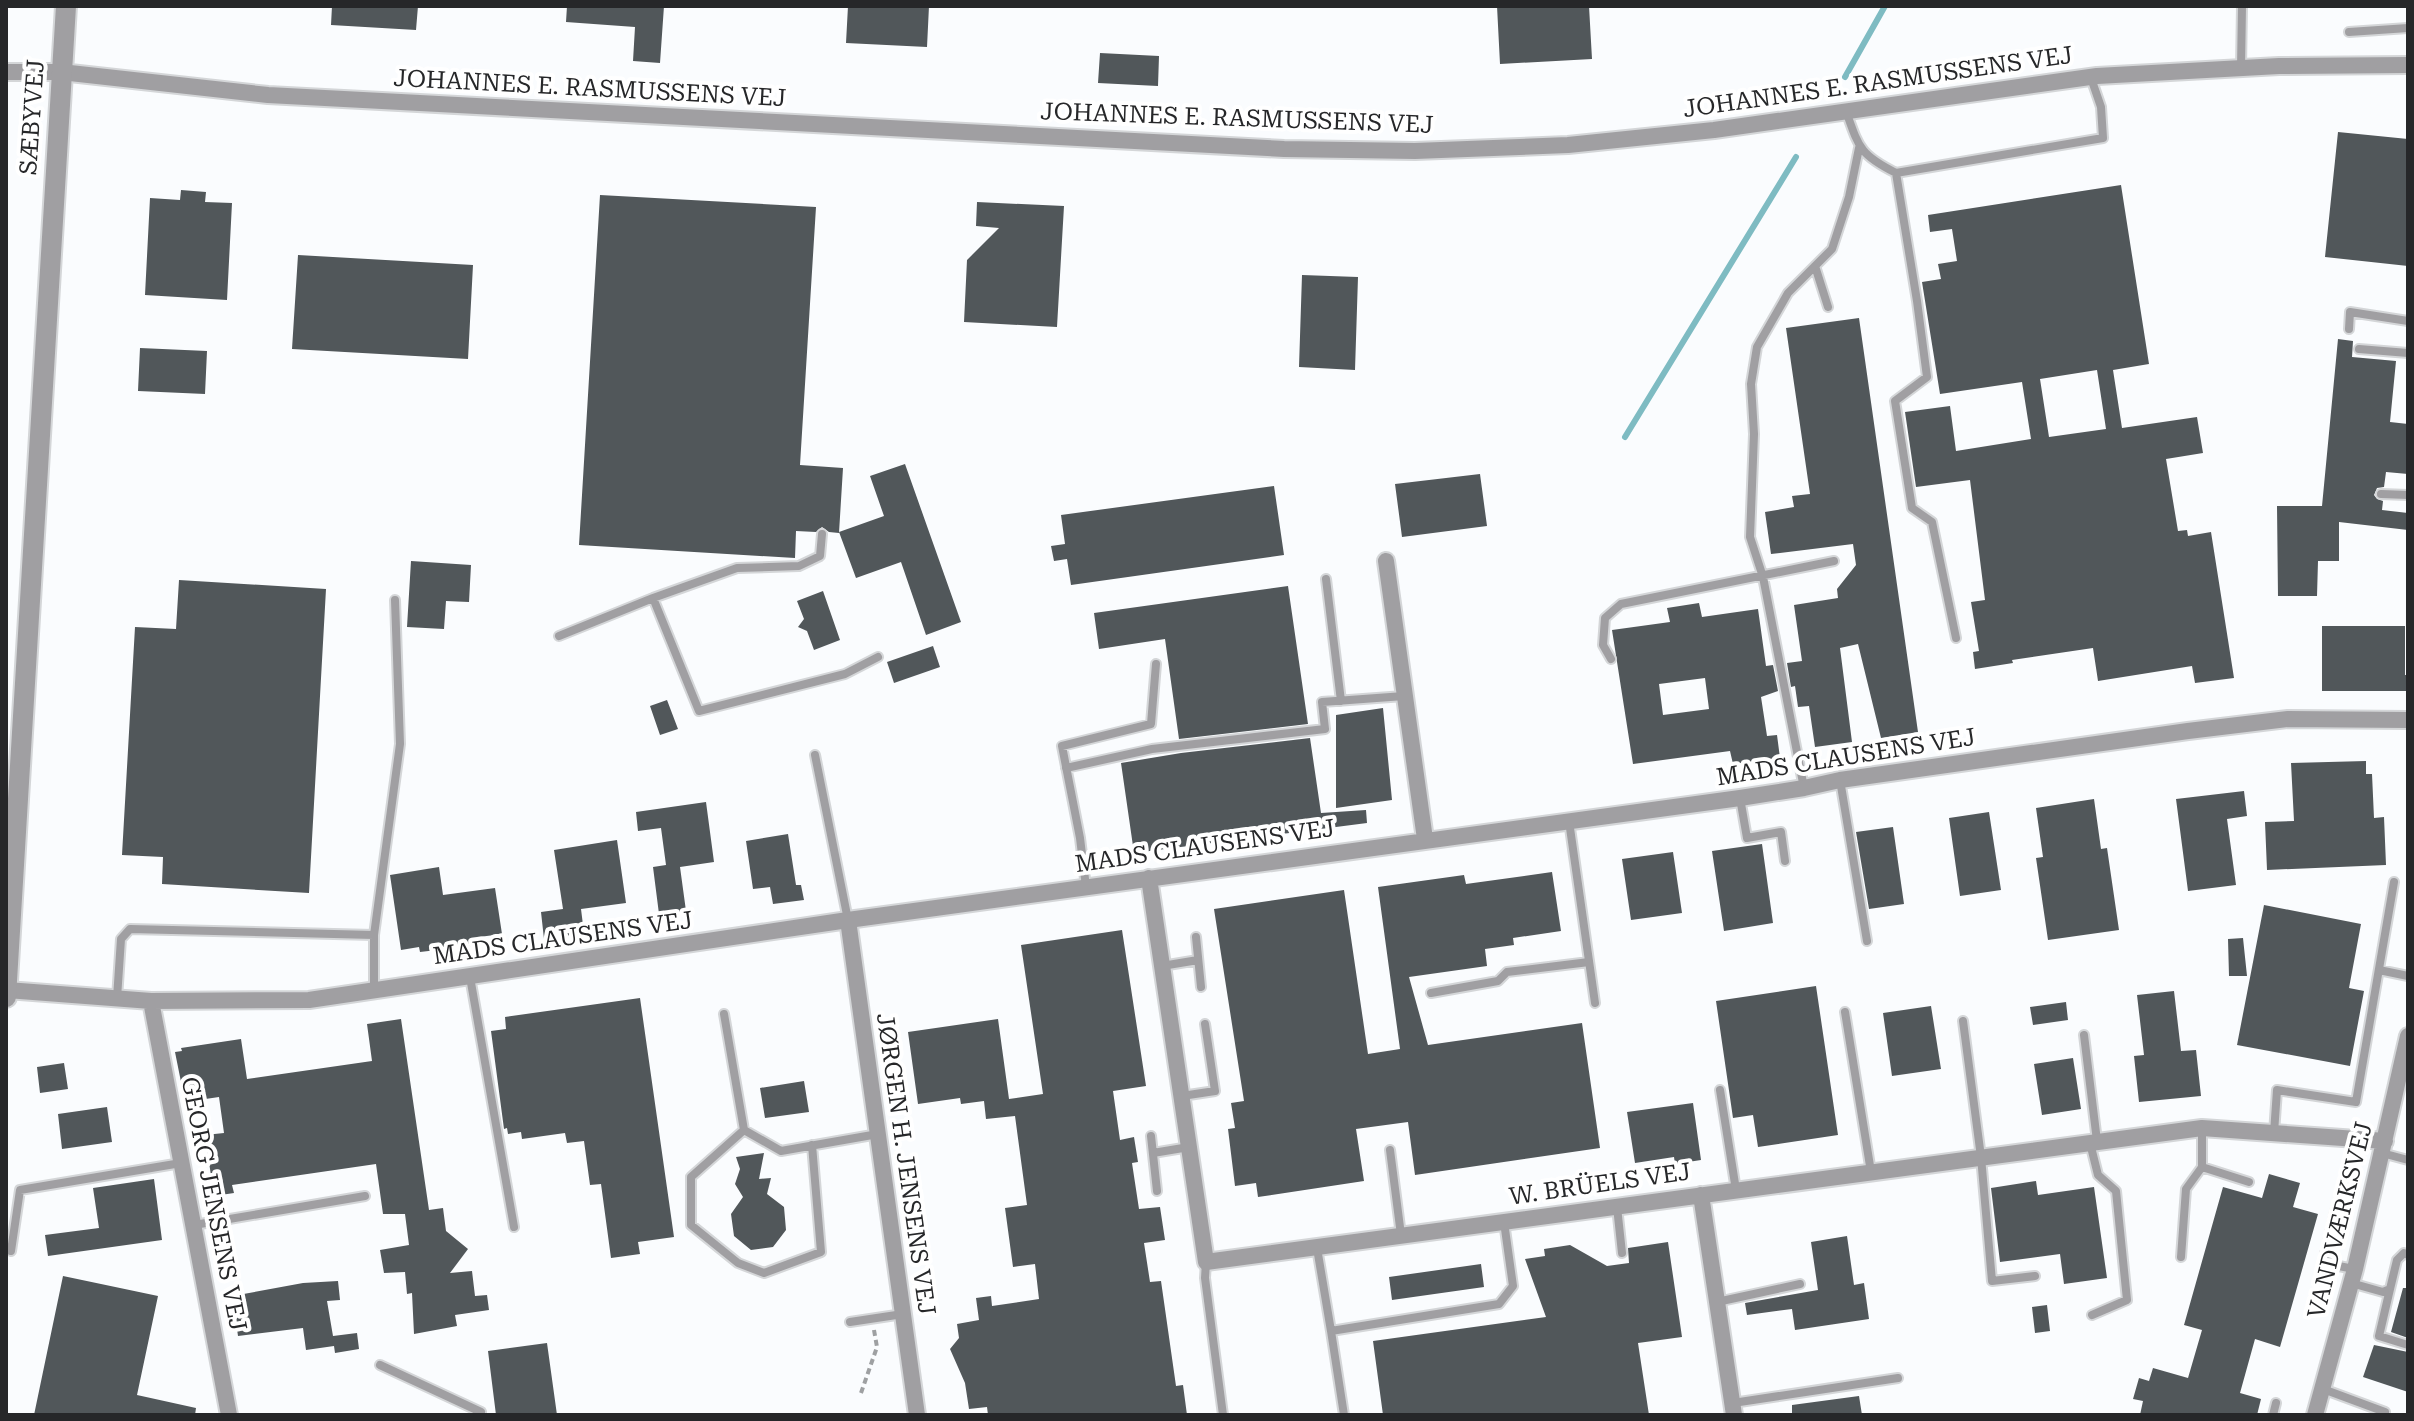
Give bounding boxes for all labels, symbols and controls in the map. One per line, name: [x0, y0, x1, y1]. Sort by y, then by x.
street label: JOHANNES E. RASMUSSENS VEJ: [1681, 41, 2075, 123]
street label: SÆBYVEJ: [14, 58, 50, 176]
street label: JOHANNES E. RASMUSSENS VEJ: [393, 64, 787, 112]
street label: JOHANNES E. RASMUSSENS VEJ: [1040, 97, 1434, 139]
street label: MADS CLAUSENS VEJ: [1714, 723, 1978, 791]
street label: MADS CLAUSENS VEJ: [1073, 814, 1337, 878]
street label: MADS CLAUSENS VEJ: [431, 906, 695, 970]
street label: JØRGEN H. JENSENS VEJ: [871, 1011, 941, 1317]
street label: GEORG JENSENS VEJ: [176, 1075, 252, 1333]
street label: VANDVÆRKSVEJ: [2302, 1119, 2378, 1321]
street label: W. BRÜELS VEJ: [1507, 1156, 1693, 1211]

